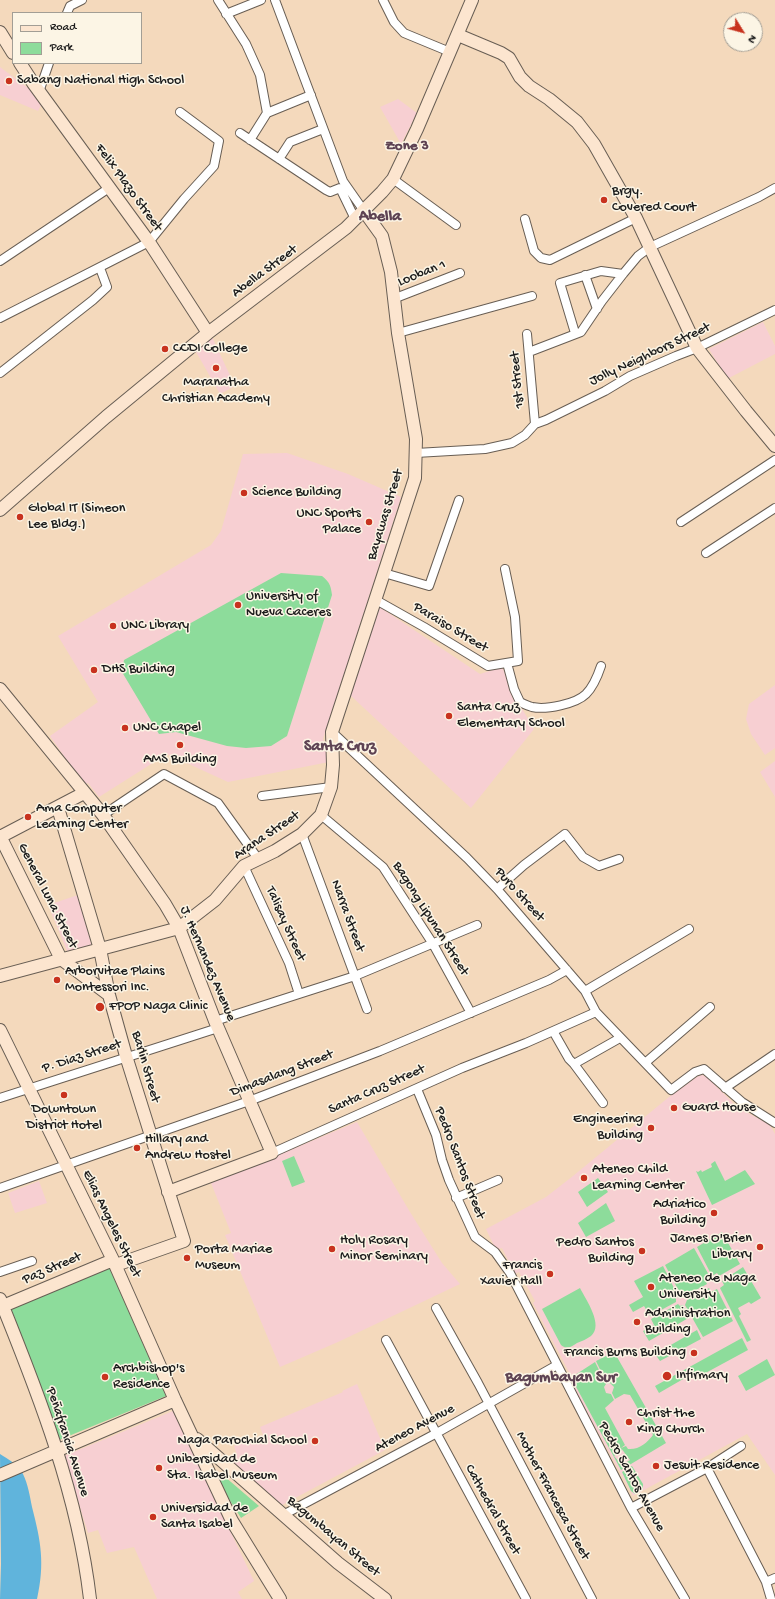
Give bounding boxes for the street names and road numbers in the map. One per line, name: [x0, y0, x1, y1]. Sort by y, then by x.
street label: Felix Plazo Street: [91, 141, 165, 235]
street label: Abella Street: [229, 242, 301, 302]
street label: Looban 1: [395, 257, 449, 291]
street label: Jolly Neighbors Street: [587, 320, 713, 390]
street label: 1st Street: [507, 351, 529, 409]
street label: Bayawas Street: [364, 468, 408, 562]
street label: Paraiso Street: [410, 599, 490, 657]
street label: Arana Street: [231, 808, 303, 864]
street label: General Luna Street: [13, 841, 81, 951]
street label: Bagong Lipunan Street: [388, 859, 472, 979]
street label: Puro Street: [490, 864, 548, 926]
street label: Narra Street: [326, 878, 368, 954]
street label: Talisay Street: [261, 884, 309, 964]
street label: J. Hernandez Avenue: [175, 904, 239, 1024]
street label: Barlin Street: [127, 1029, 163, 1105]
street label: P. Diaz Street: [40, 1036, 124, 1078]
street label: Dimasalang Street: [228, 1047, 336, 1101]
street label: Santa Cruz Street: [326, 1061, 428, 1119]
street label: Pedro Santos Street: [430, 1105, 488, 1221]
street label: Elias Angeles Street: [78, 1168, 144, 1280]
street label: Paz Street: [20, 1249, 84, 1289]
street label: Peñafrancia Avenue: [41, 1385, 93, 1499]
street label: Ateneo Avenue: [372, 1401, 458, 1457]
street label: Pedro Santos Avenue: [594, 1419, 668, 1535]
street label: Mother Francesca Street: [511, 1429, 593, 1563]
street label: Cathedral Street: [460, 1462, 524, 1558]
street label: Bagumbayan Street: [283, 1493, 383, 1581]

